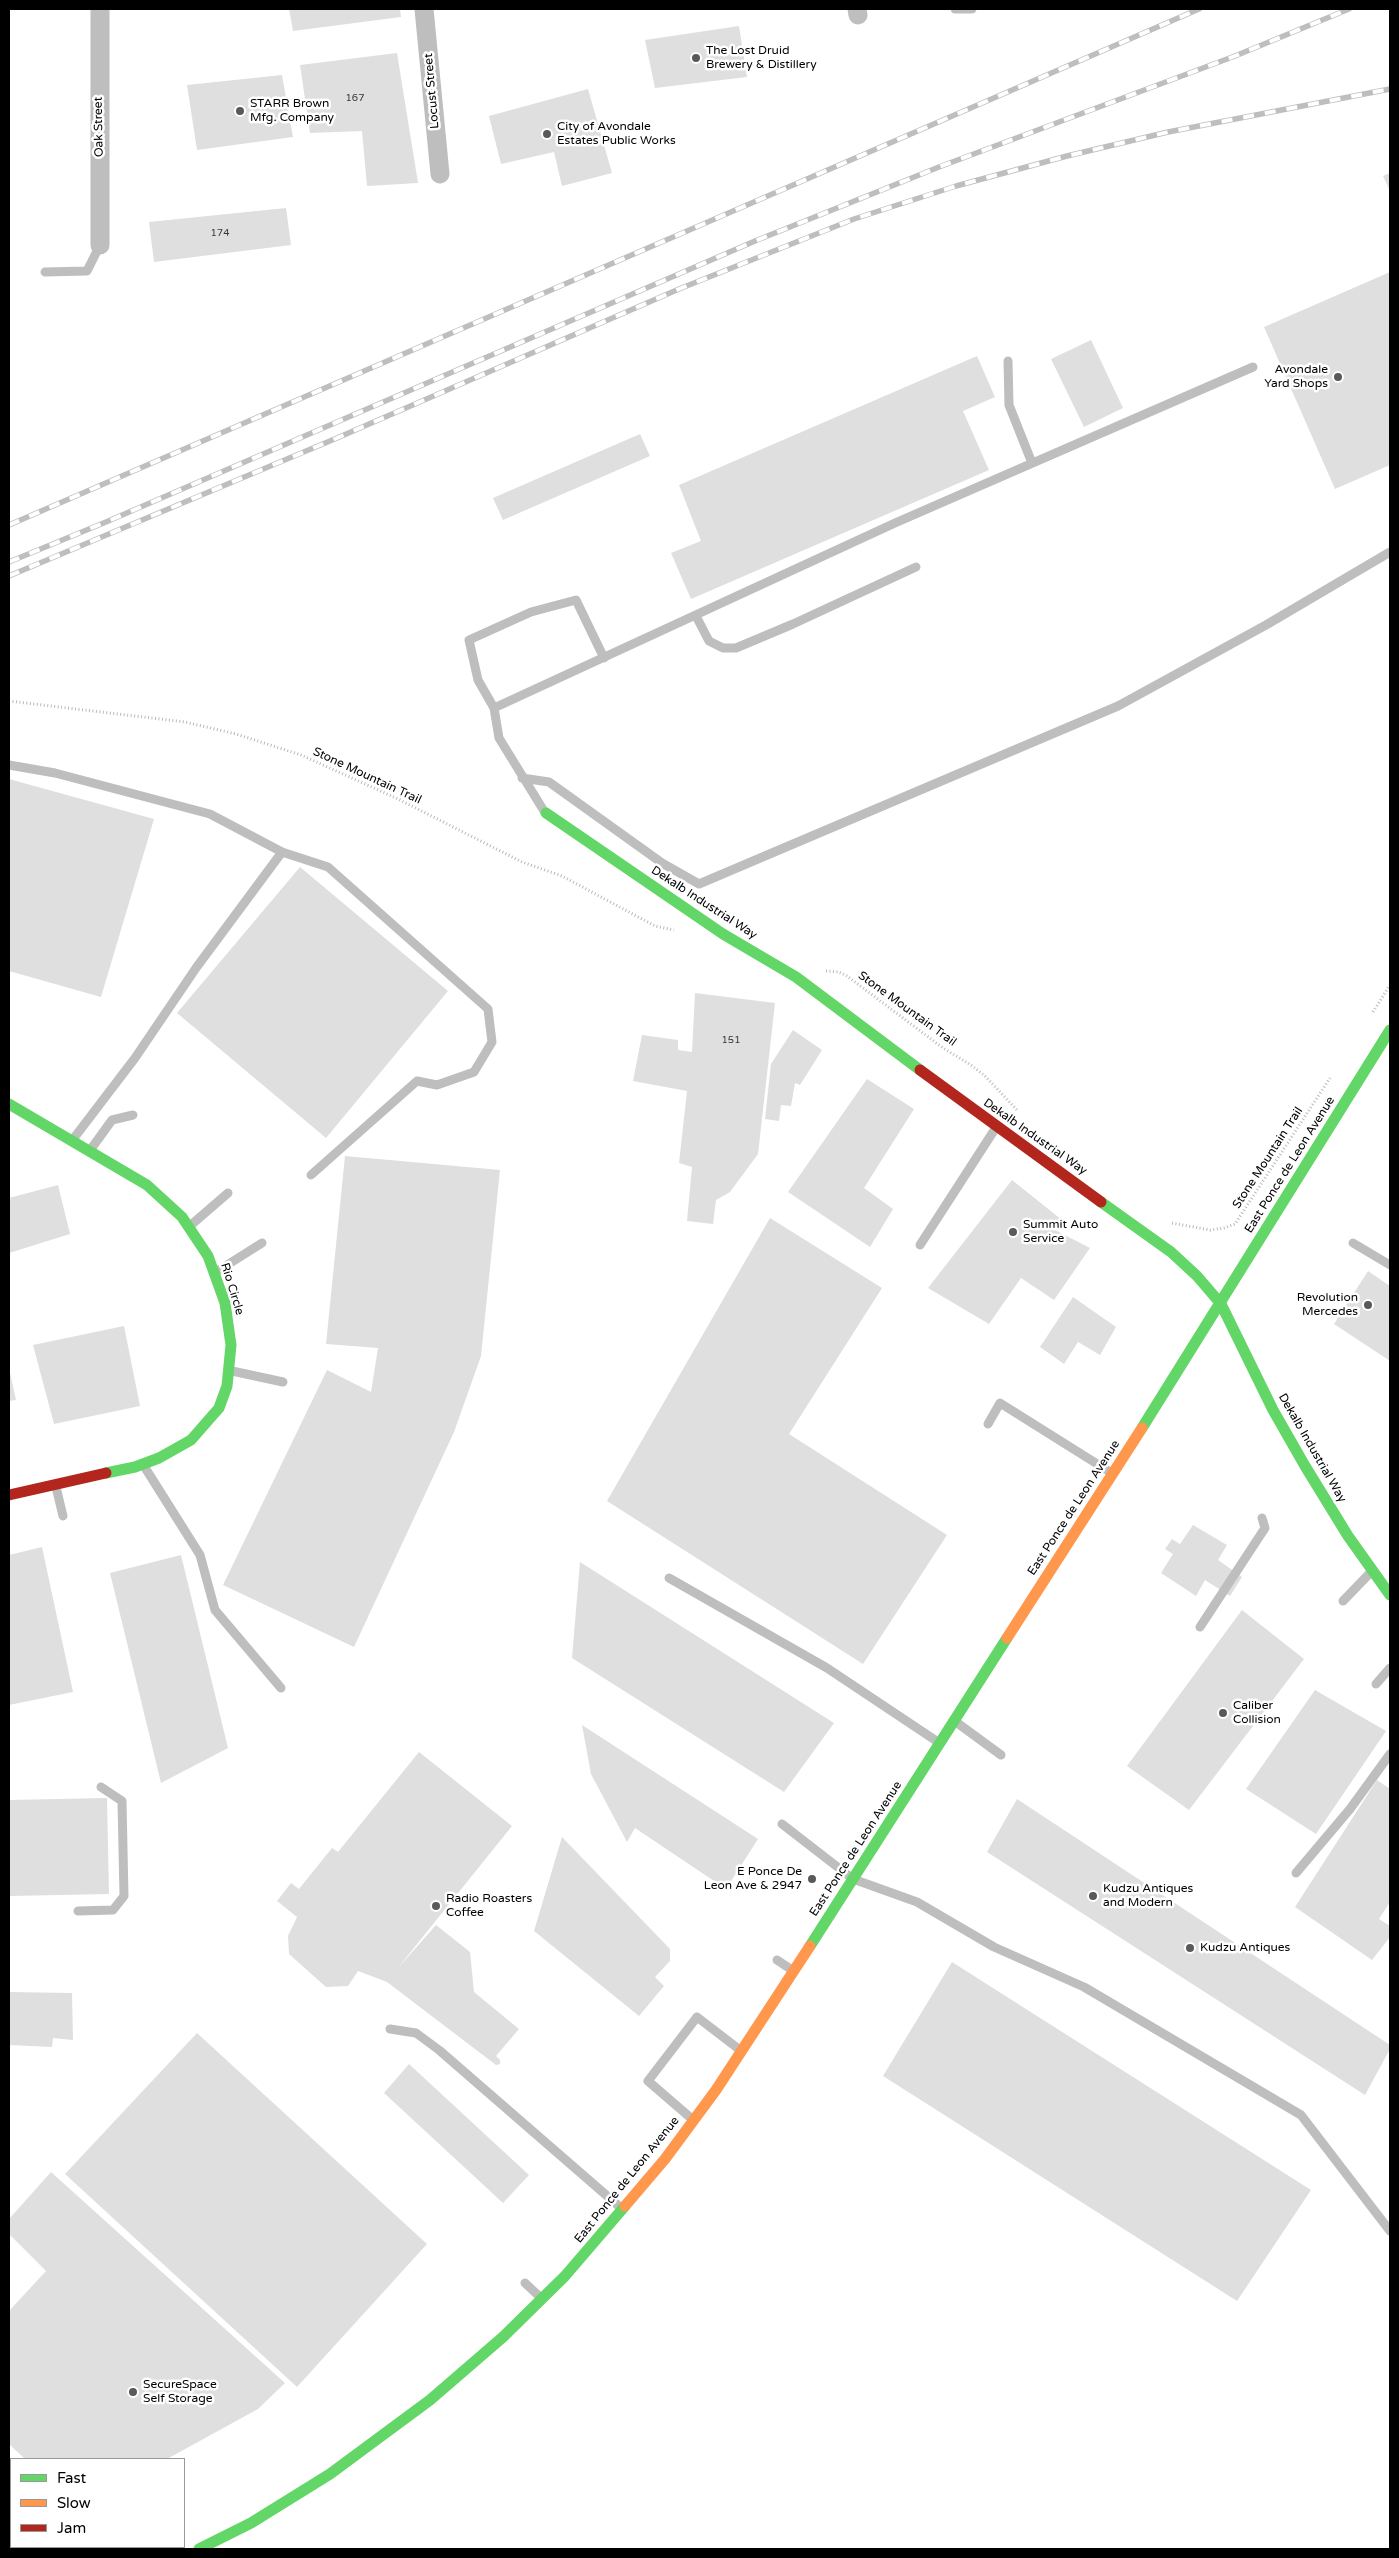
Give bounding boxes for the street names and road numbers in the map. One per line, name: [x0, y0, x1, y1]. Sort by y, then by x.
street label: Locust Street: [422, 53, 442, 129]
street label: Oak Street: [91, 97, 107, 157]
street label: Stone Mountain Trail: [310, 745, 424, 807]
street label: Dekalb Industrial Way: [648, 863, 760, 943]
street label: Stone Mountain Trail: [855, 969, 959, 1049]
street label: East Ponce de Leon Avenue: [1242, 1094, 1338, 1236]
street label: Dekalb Industrial Way: [980, 1096, 1090, 1178]
street label: Stone Mountain Trail: [1230, 1105, 1306, 1211]
street label: Rio Circle: [217, 1261, 247, 1317]
street label: Dekalb Industrial Way: [1275, 1391, 1349, 1505]
street label: East Ponce de Leon Avenue: [1025, 1438, 1123, 1578]
street label: East Ponce de Leon Avenue: [807, 1779, 905, 1919]
street label: East Ponce de Leon Avenue: [572, 2114, 682, 2246]

